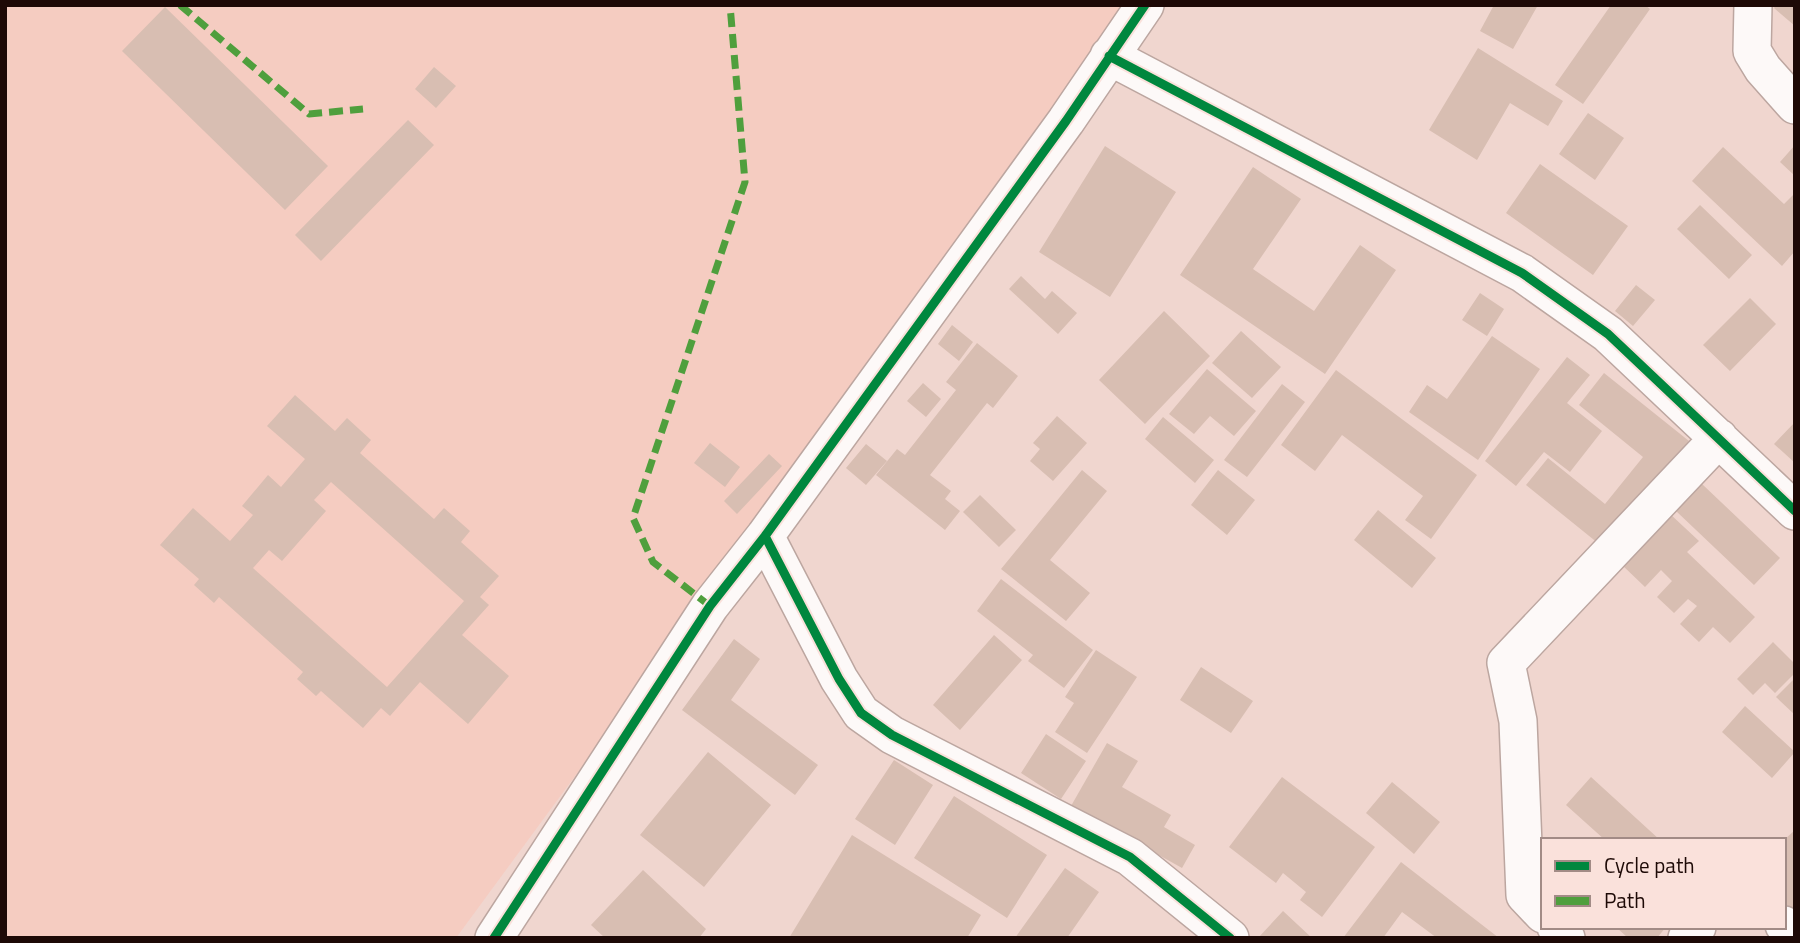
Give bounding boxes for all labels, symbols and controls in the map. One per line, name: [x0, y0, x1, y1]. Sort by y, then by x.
legend: [1541, 838, 1786, 929]
text: Cycle path: [1604, 849, 1695, 881]
text: Path: [1604, 884, 1646, 916]

